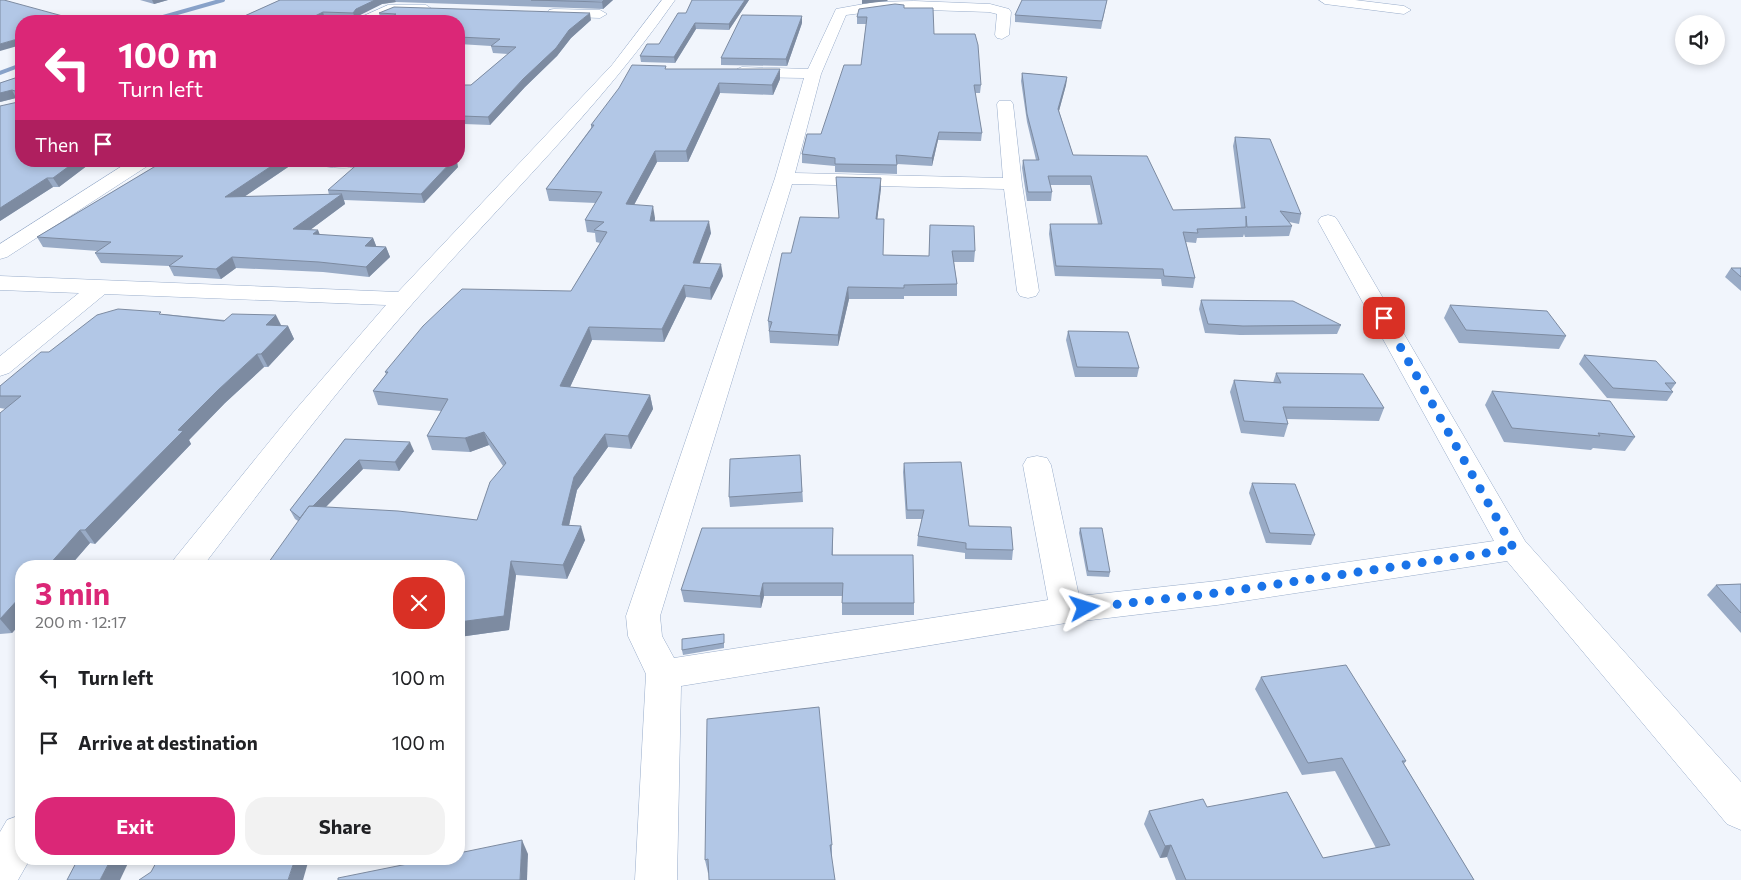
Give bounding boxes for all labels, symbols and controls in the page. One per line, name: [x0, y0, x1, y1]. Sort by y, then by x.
map controls: [1675, 15, 1725, 65]
button: sound: [1675, 15, 1725, 65]
text: 100 m: [118, 32, 218, 75]
icon: left: [35, 35, 100, 100]
text: Turn left: [118, 75, 203, 102]
icon: arrive: [89, 130, 117, 158]
text: Then: [35, 133, 79, 156]
pin: [1363, 297, 1405, 339]
icon: arrive: [1370, 304, 1398, 332]
text: 3 min: [35, 574, 110, 611]
button: close: [393, 577, 445, 629]
position arrow: [1058, 581, 1110, 633]
text: 200 m · 12:17: [35, 612, 126, 631]
icon: left: [35, 664, 63, 692]
text: Turn left: [78, 666, 153, 689]
text: 100 m: [392, 666, 445, 689]
icon: arrive: [35, 729, 63, 757]
text: Arrive at destination: [78, 731, 258, 754]
text: 100 m: [392, 731, 445, 754]
button: Exit: [35, 797, 235, 855]
button: Share: [245, 797, 445, 855]

